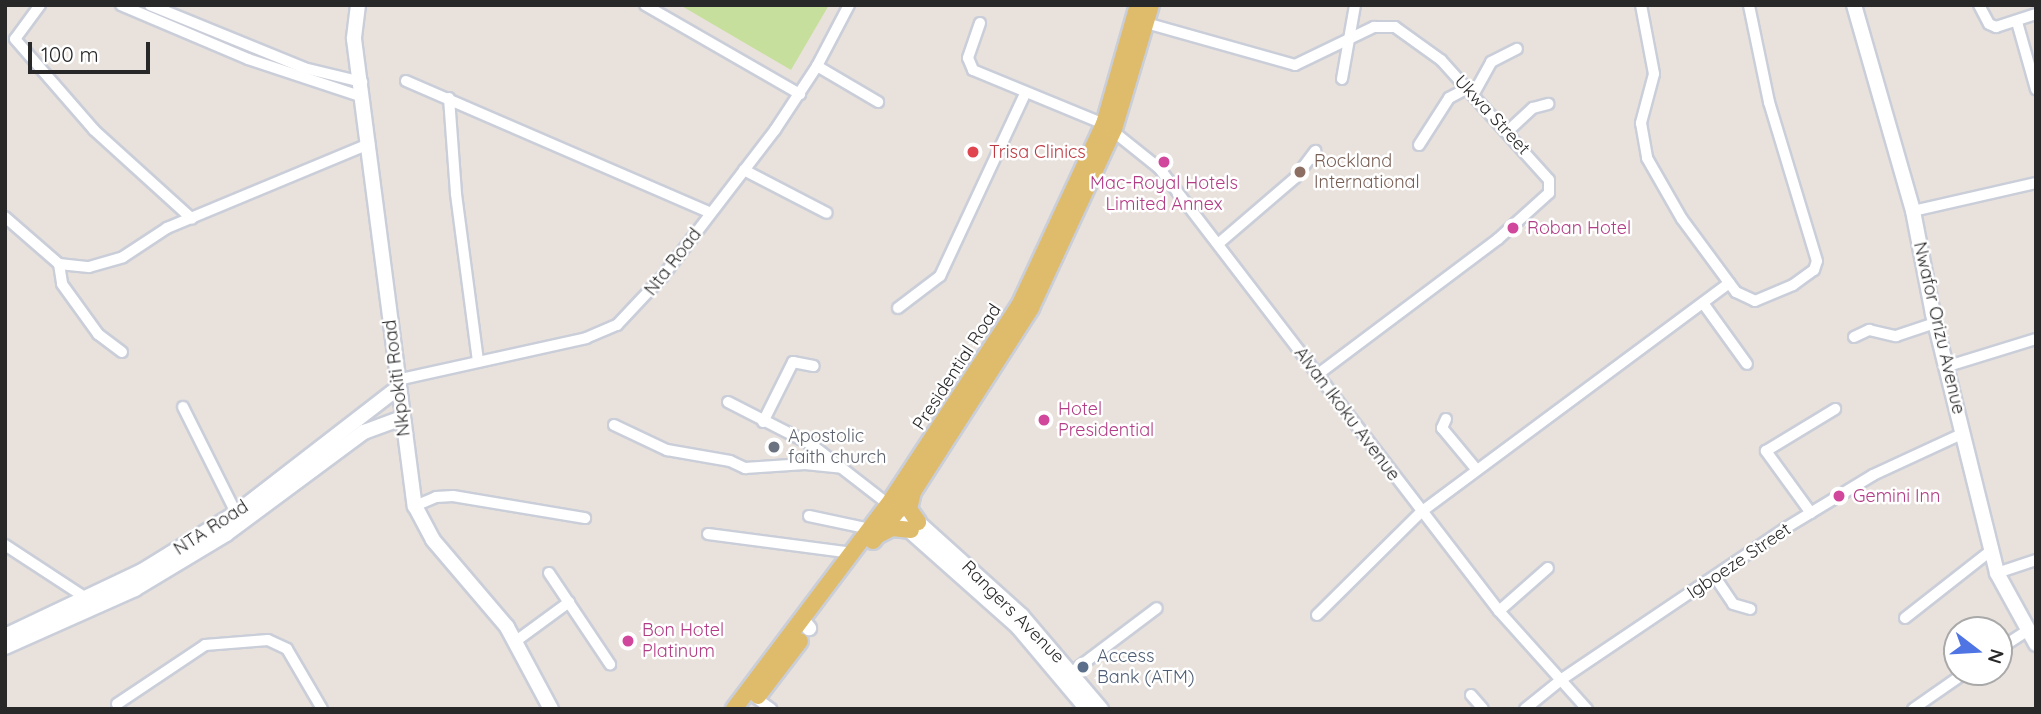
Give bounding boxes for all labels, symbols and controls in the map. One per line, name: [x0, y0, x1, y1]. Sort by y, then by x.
scale bar: [32, 28, 154, 72]
text: 100 m: [41, 41, 99, 67]
street label: Ukwa Street: [1450, 71, 1534, 159]
place label: Trisa Clinics: [989, 141, 1086, 163]
marker: Trisa Clinics: [963, 142, 983, 162]
place label: Rockland International: [1314, 151, 1420, 194]
marker: Mac-Royal Hotels Limited Annex: [1156, 154, 1172, 170]
marker: Rockland International: [1292, 164, 1308, 180]
place label: Mac-Royal Hotels Limited Annex: [1090, 173, 1238, 216]
place label: Roban Hotel: [1527, 217, 1631, 239]
marker: Roban Hotel: [1505, 220, 1521, 236]
street label: Nta Road: [640, 224, 706, 300]
street label: Nwafor Orizu Avenue: [1909, 240, 1969, 416]
street label: Presidential Road: [908, 300, 1006, 434]
street label: Nkpokiti Road: [379, 318, 415, 438]
street label: Alvan Ikoku Avenue: [1290, 343, 1404, 485]
place label: Hotel Presidential: [1058, 399, 1154, 442]
marker: Hotel Presidential: [1036, 412, 1052, 428]
place label: Apostolic faith church: [788, 426, 886, 468]
marker: Apostolic faith church: [766, 439, 782, 455]
place label: Gemini Inn: [1853, 485, 1940, 507]
marker: Gemini Inn: [1831, 488, 1847, 504]
street label: NTA Road: [170, 496, 252, 560]
street label: Igboeze Street: [1683, 518, 1795, 604]
street label: Rangers Avenue: [957, 556, 1069, 668]
north arrow: [1943, 616, 2013, 686]
place label: Bon Hotel Platinum: [642, 620, 724, 662]
marker: Bon Hotel Platinum: [620, 633, 636, 649]
place label: Access Bank (ATM): [1097, 646, 1195, 688]
text: N: [1983, 646, 2010, 667]
marker: Access Bank (ATM): [1075, 659, 1091, 675]

